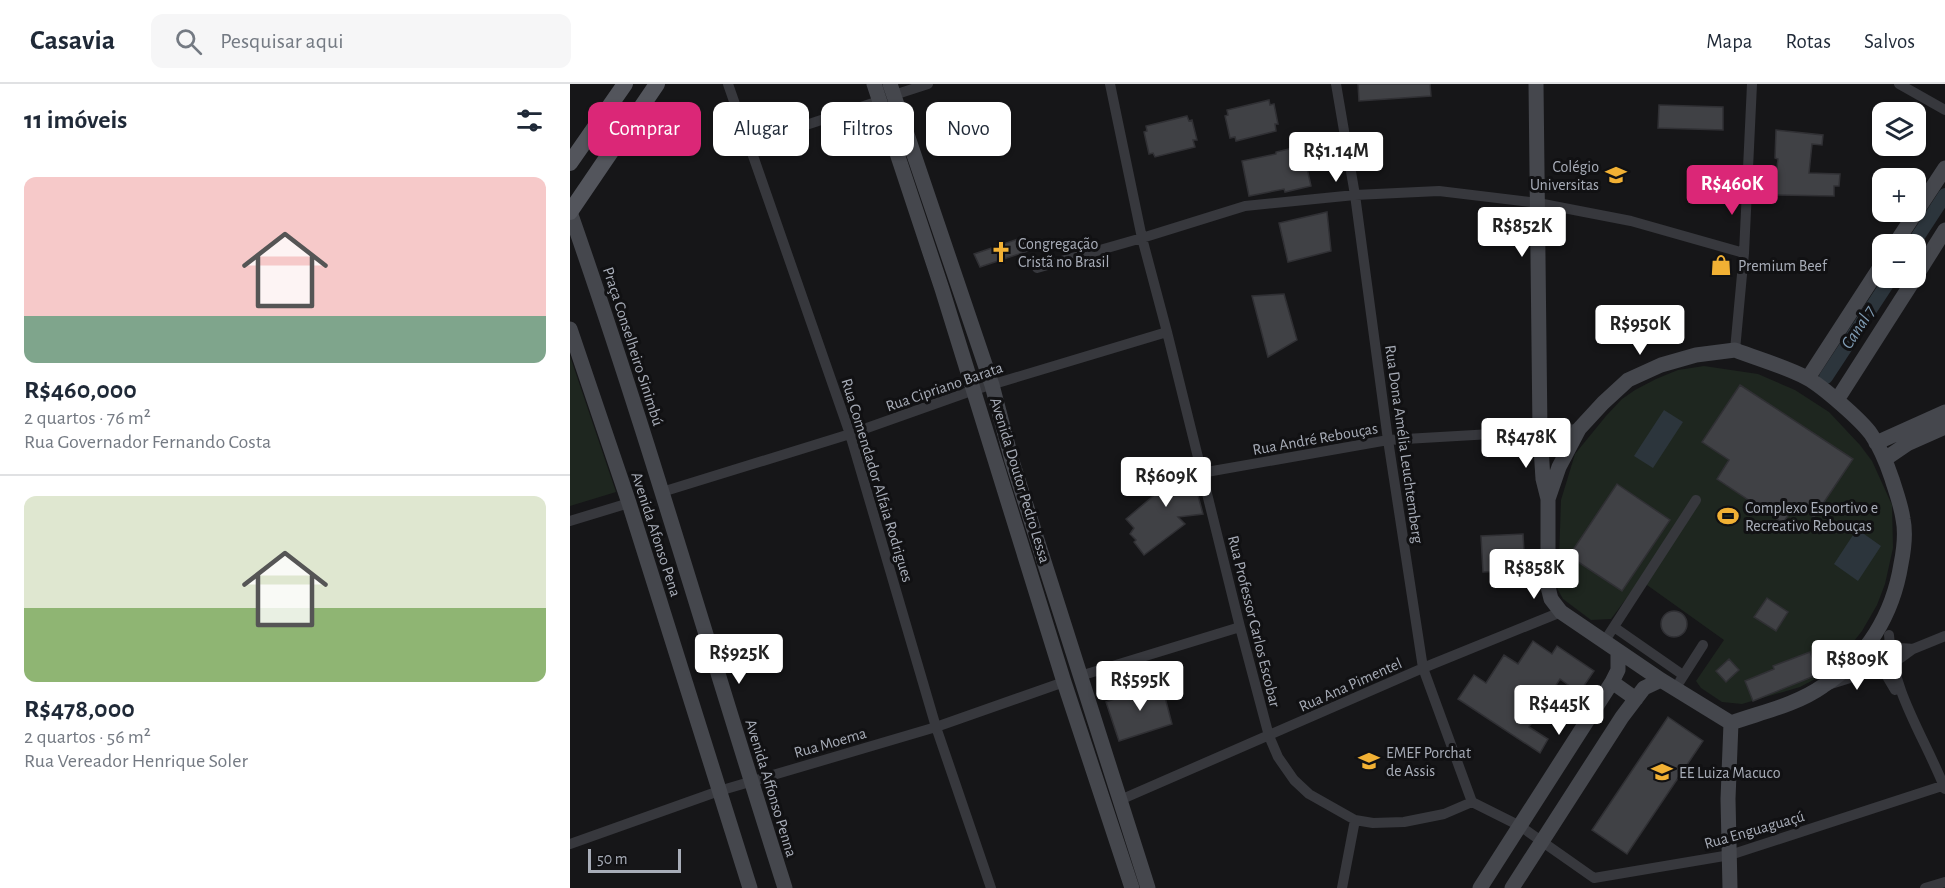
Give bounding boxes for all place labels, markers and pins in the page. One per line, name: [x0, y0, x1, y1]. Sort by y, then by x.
pin: R$1.14M: [1281, 132, 1391, 183]
place label: Colégio Universitas: [1530, 159, 1599, 193]
school or university icon: Colégio Universitas: [1604, 163, 1628, 187]
pin: R$460K: [1683, 165, 1781, 216]
pin: R$852K: [1473, 207, 1571, 258]
place label: Congregação Cristã no Brasil: [1018, 236, 1109, 270]
church icon: Congregação Cristã no Brasil: [989, 240, 1013, 264]
shop icon: Premium Beef: [1709, 253, 1733, 277]
place label: Premium Beef: [1738, 258, 1828, 274]
pin: R$950K: [1591, 305, 1689, 356]
pin: R$478K: [1477, 418, 1575, 469]
pin: R$609K: [1117, 457, 1215, 508]
place label: Complexo Esportivo e Recreativo Rebouças: [1745, 500, 1878, 534]
sports icon: Complexo Esportivo e Recreativo Rebouças: [1716, 504, 1740, 528]
pin: R$858K: [1485, 549, 1583, 600]
pin: R$925K: [690, 634, 788, 685]
pin: R$809K: [1808, 640, 1906, 691]
pin: R$595K: [1091, 661, 1189, 712]
pin: R$445K: [1510, 685, 1608, 736]
place label: EMEF Porchat de Assis: [1386, 745, 1471, 779]
school or university icon: EMEF Porchat de Assis: [1357, 749, 1381, 773]
school or university icon: EE Luiza Macuco: [1650, 760, 1674, 784]
place label: EE Luiza Macuco: [1679, 765, 1781, 781]

